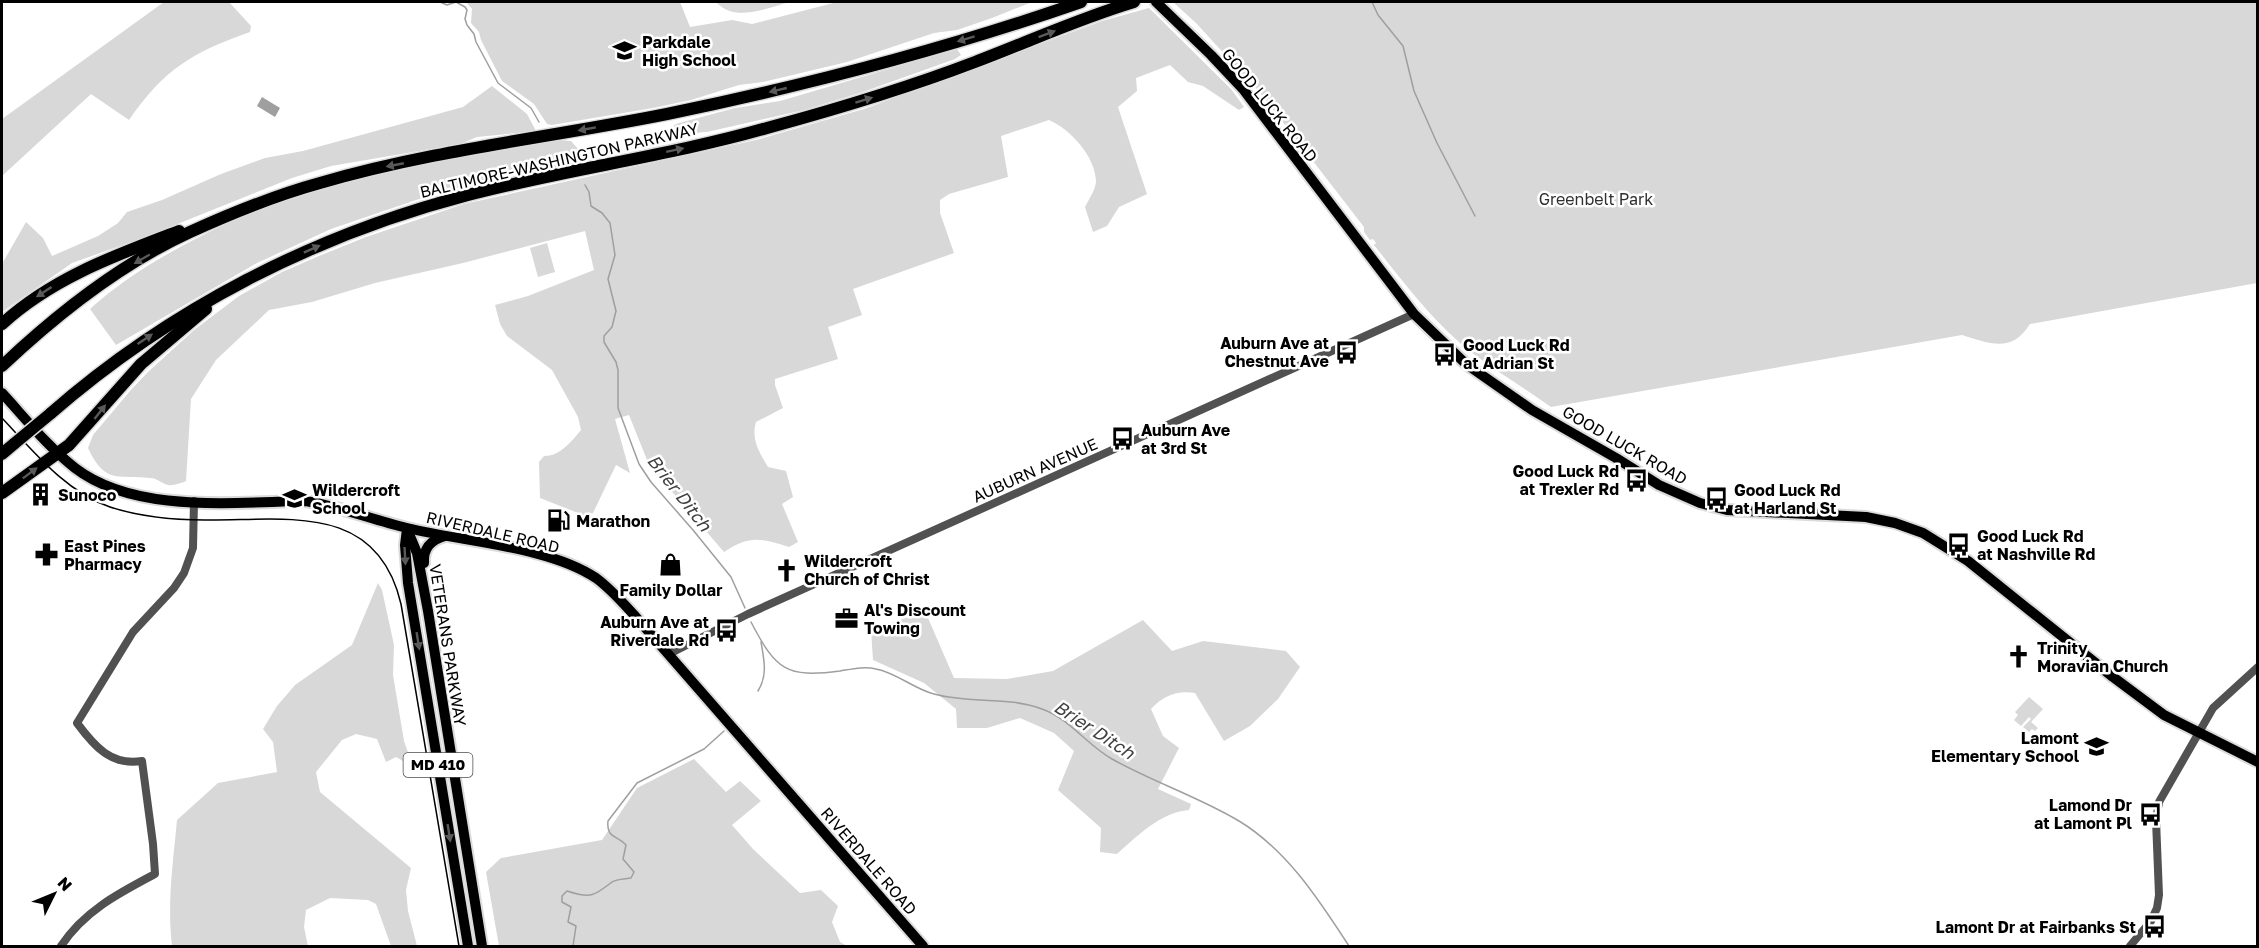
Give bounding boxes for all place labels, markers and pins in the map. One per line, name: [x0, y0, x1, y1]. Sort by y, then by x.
place label: Parkdale High School: [642, 32, 737, 70]
school or university icon: Parkdale High School: [611, 38, 637, 64]
place label: Auburn Ave at Chestnut Ave: [1220, 333, 1329, 371]
place label: Good Luck Rd at Adrian St: [1463, 335, 1570, 373]
bus stop icon: Auburn Ave at Chestnut Ave: [1334, 339, 1360, 365]
bus stop icon: Good Luck Rd at Adrian St: [1432, 341, 1458, 367]
place label: Auburn Ave at 3rd St: [1141, 420, 1230, 458]
bus stop icon: Auburn Ave at 3rd St: [1110, 426, 1136, 452]
place label: Good Luck Rd at Trexler Rd: [1513, 461, 1619, 499]
bus stop icon: Good Luck Rd at Trexler Rd: [1624, 467, 1650, 493]
place label: Wildercroft School: [312, 480, 400, 518]
place label: Good Luck Rd at Harland St: [1734, 480, 1841, 518]
building icon: Sunoco: [27, 482, 53, 508]
place label: Sunoco: [58, 485, 117, 505]
school or university icon: Wildercroft School: [281, 486, 307, 512]
bus stop icon: Good Luck Rd at Harland St: [1703, 486, 1729, 512]
fuel station icon: Marathon: [545, 508, 571, 534]
place label: Marathon: [576, 511, 650, 531]
place label: Good Luck Rd at Nashville Rd: [1977, 526, 2095, 564]
bus stop icon: Good Luck Rd at Nashville Rd: [1946, 532, 1972, 558]
place label: East Pines Pharmacy: [64, 536, 146, 574]
pharmacy icon: East Pines Pharmacy: [33, 542, 59, 568]
place label: Wildercroft Church of Christ: [804, 551, 930, 589]
shop icon: Family Dollar: [658, 552, 684, 578]
church icon: Wildercroft Church of Christ: [773, 557, 799, 583]
place label: Family Dollar: [620, 580, 722, 600]
place label: Al's Discount Towing: [864, 600, 966, 638]
office icon: Al's Discount Towing: [833, 606, 859, 632]
place label: Auburn Ave at Riverdale Rd: [600, 612, 709, 650]
bus stop icon: Auburn Ave at Riverdale Rd: [714, 618, 740, 644]
place label: Trinity Moravian Church: [2037, 638, 2168, 676]
church icon: Trinity Moravian Church: [2006, 644, 2032, 670]
place label: Lamont Elementary School: [1931, 728, 2080, 766]
school or university icon: Lamont Elementary School: [2084, 734, 2110, 760]
place label: Lamond Dr at Lamont Pl: [2034, 795, 2133, 833]
bus stop icon: Lamond Dr at Lamont Pl: [2137, 801, 2163, 827]
bus stop icon: Lamont Dr at Fairbanks St: [2141, 914, 2167, 940]
place label: Lamont Dr at Fairbanks St: [1935, 917, 2136, 937]

